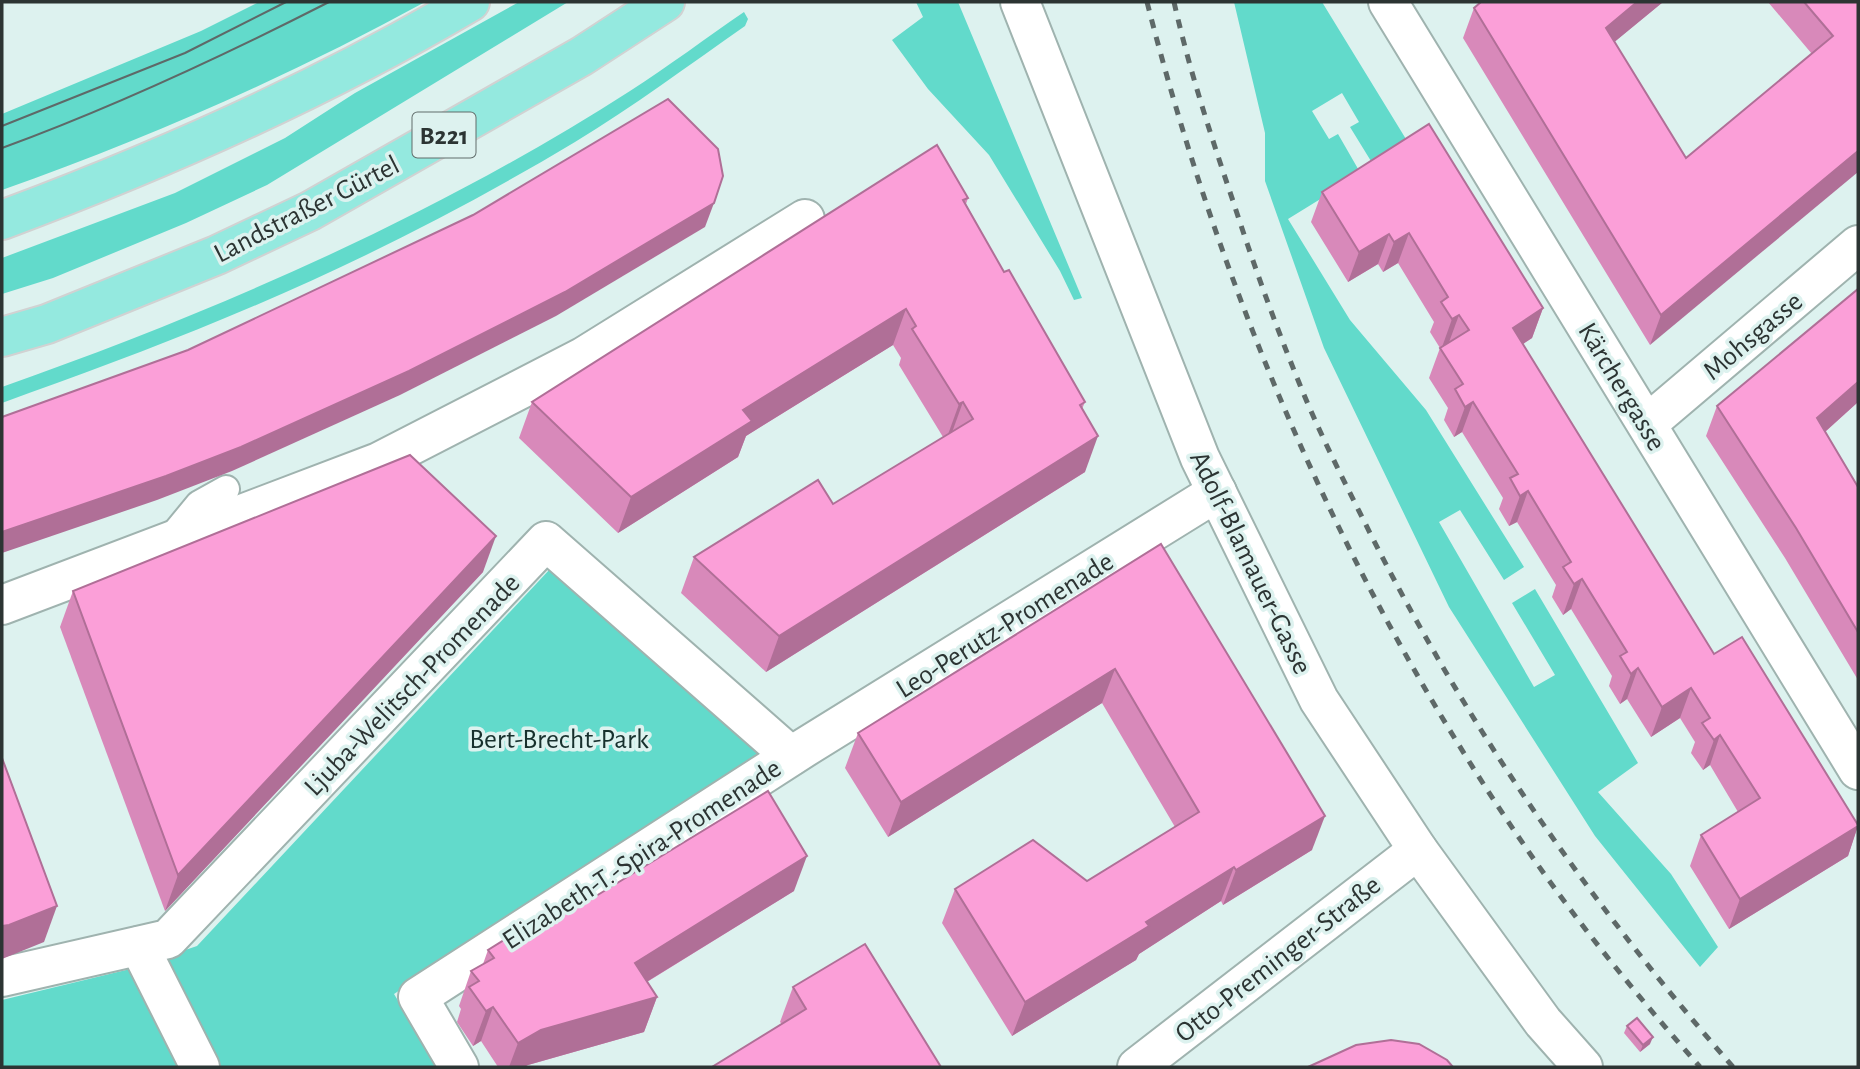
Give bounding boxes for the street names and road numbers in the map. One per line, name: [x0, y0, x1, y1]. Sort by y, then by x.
road number: B221: [412, 112, 476, 158]
street label: Landstraßer Gürtel: [210, 151, 404, 269]
street label: Mohsgasse: [1698, 287, 1808, 386]
street label: Kärchergasse: [1572, 318, 1670, 456]
street label: Adolf-Blamauer-Gasse: [1184, 447, 1316, 679]
street label: Leo-Perutz-Promenade: [892, 548, 1119, 704]
street label: Ljuba-Welitsch-Promenade: [299, 569, 525, 802]
street label: Elizabeth-T.-Spira-Promenade: [498, 754, 786, 955]
street label: Otto-Preminger-Straße: [1170, 871, 1386, 1048]

